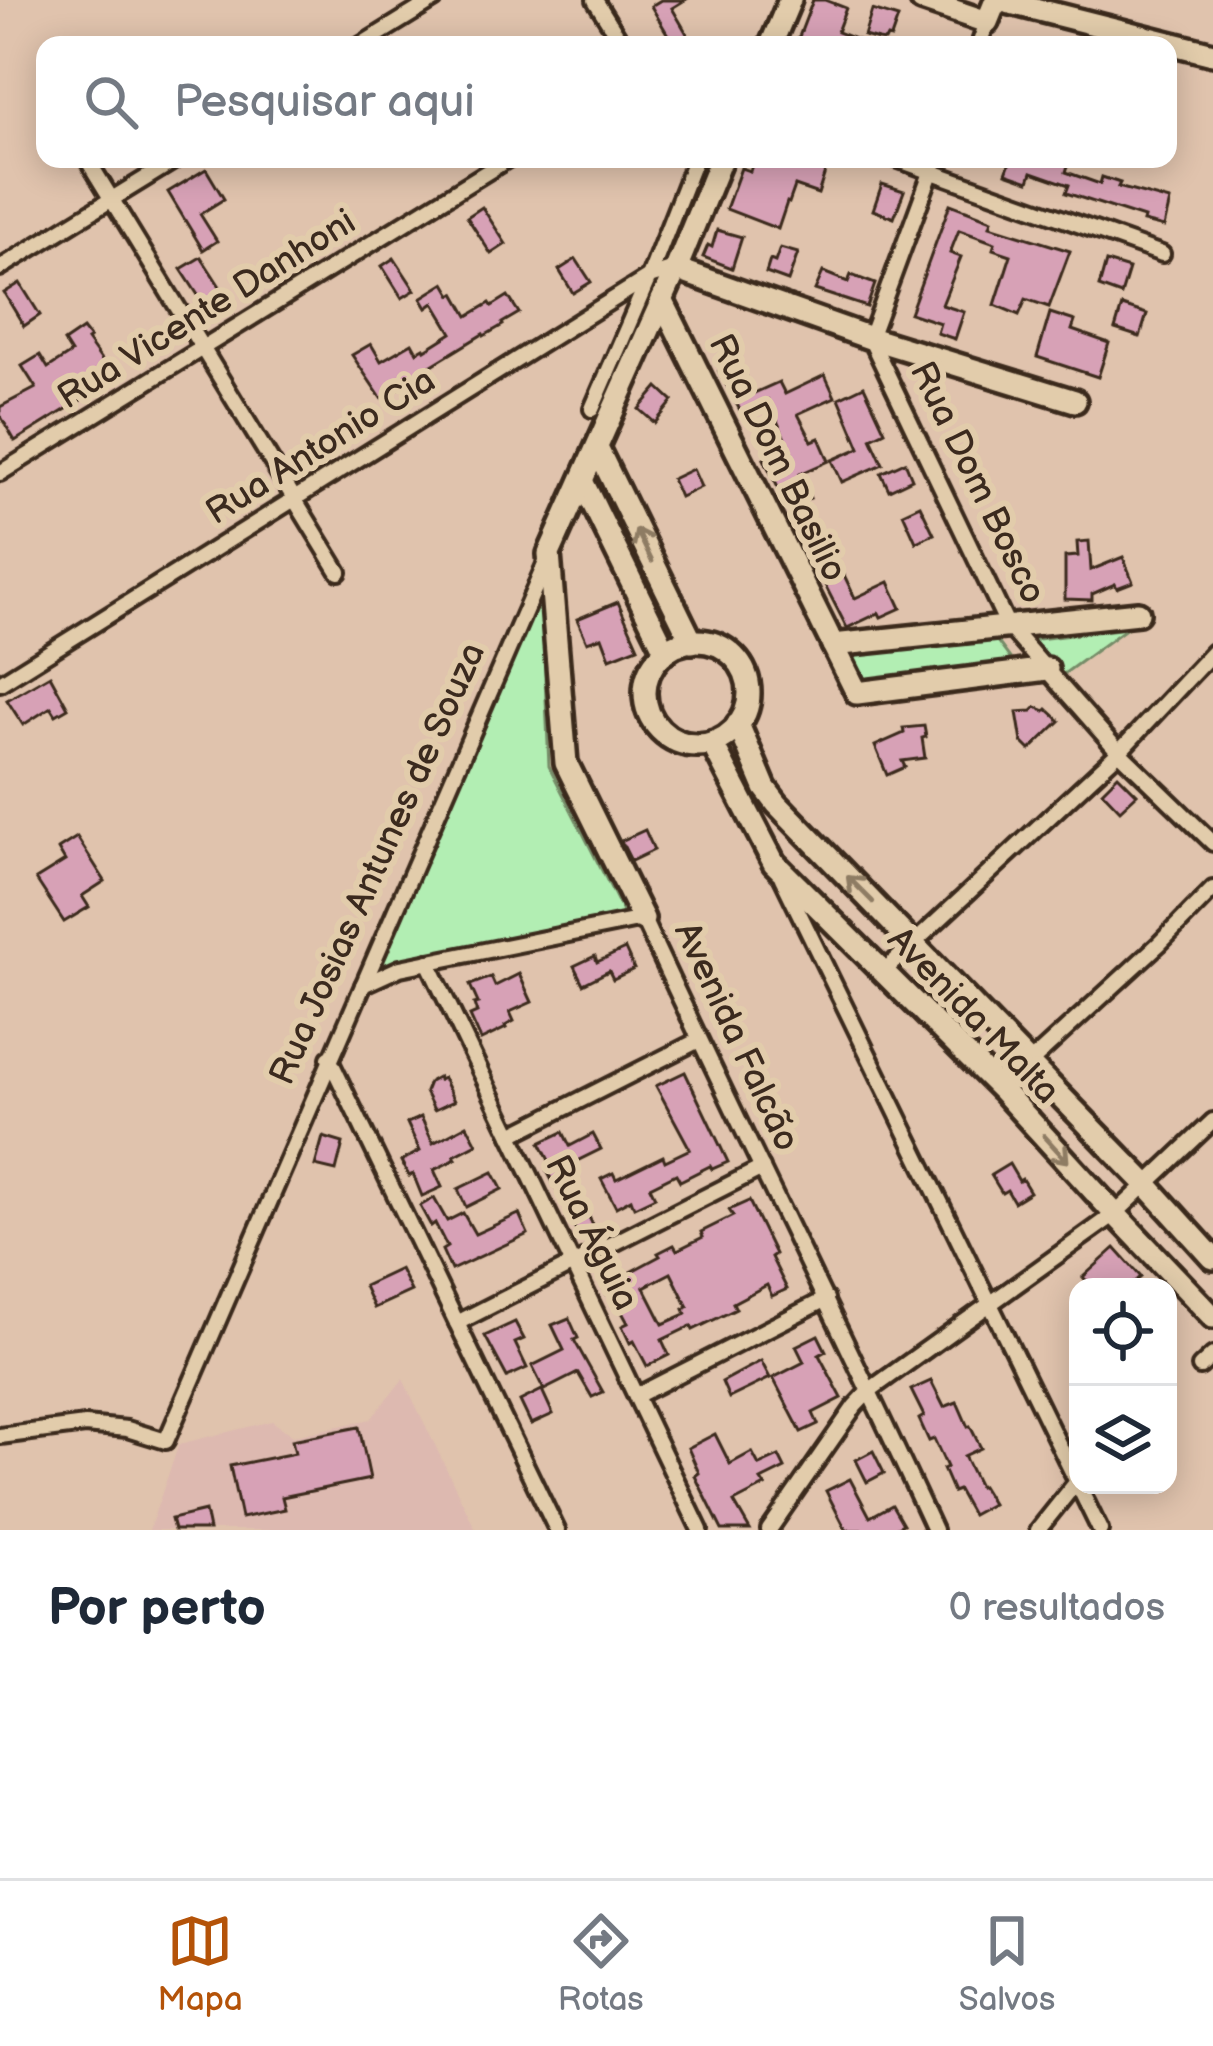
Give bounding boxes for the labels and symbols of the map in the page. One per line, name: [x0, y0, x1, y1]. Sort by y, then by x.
street label: Rua Vicente Danhoni: [50, 201, 364, 419]
street label: Rua Dom Basilio: [699, 327, 855, 589]
street label: Rua Dom Bosco: [900, 355, 1054, 611]
street label: Rua Antonio Cia: [199, 359, 443, 535]
one-way arrow: [632, 528, 654, 564]
street label: Rua Josias Antunes de Souza: [261, 636, 495, 1092]
one-way arrow: [847, 875, 875, 904]
street label: Avenida Falcão: [664, 916, 808, 1158]
street label: Avenida Malta: [878, 919, 1068, 1113]
one-way arrow: [1042, 1134, 1069, 1164]
street label: Rua Águia: [535, 1148, 648, 1317]

